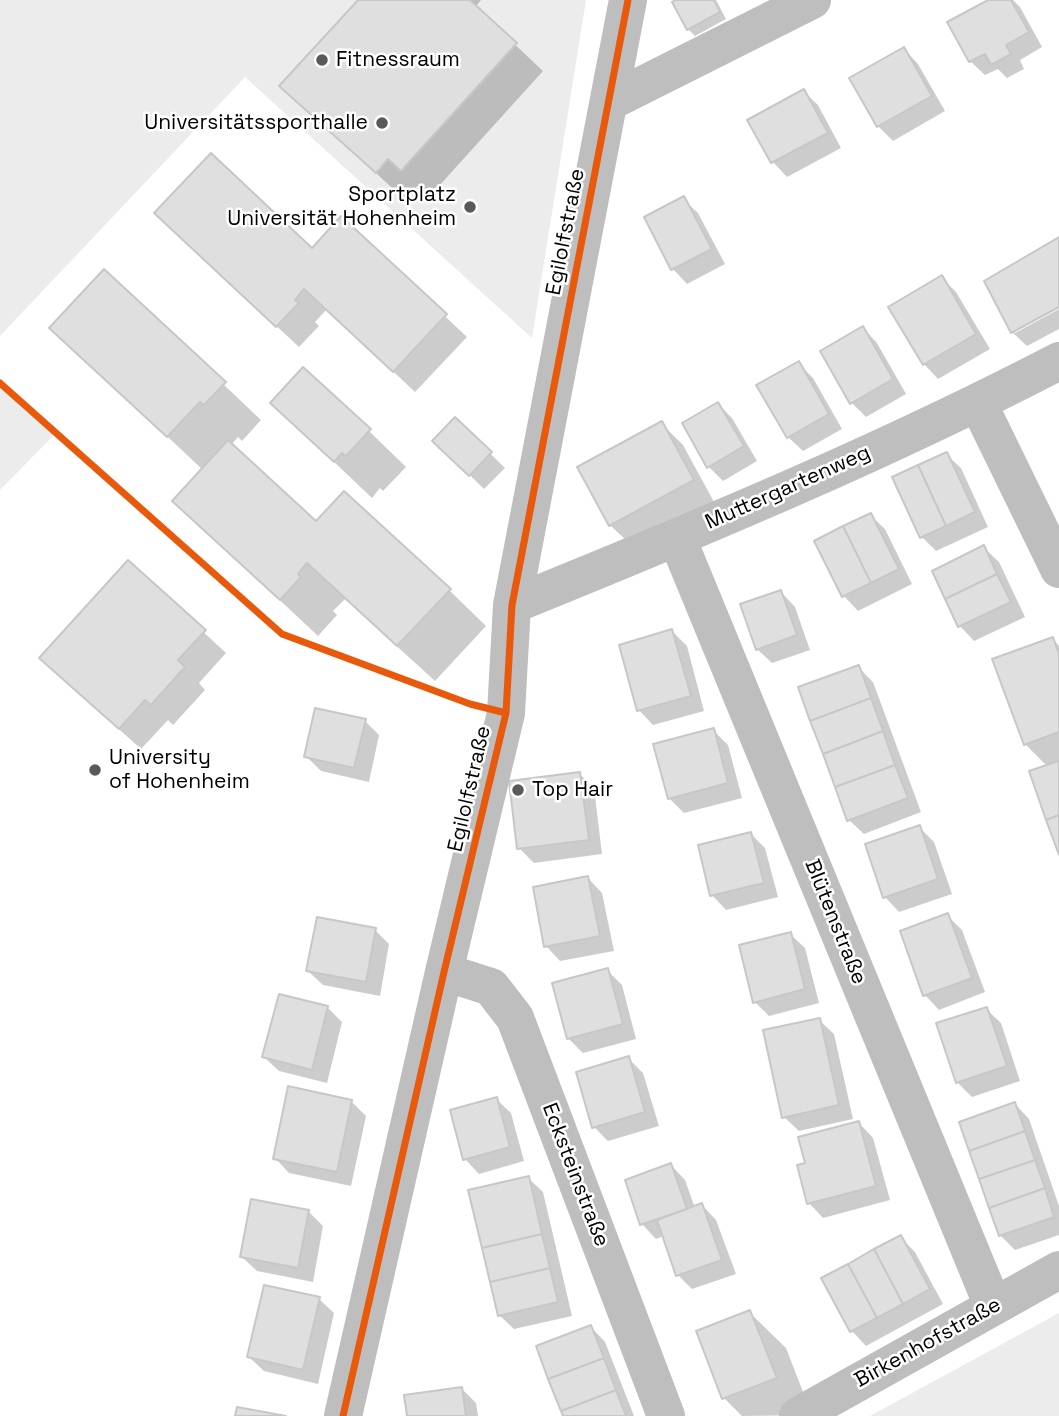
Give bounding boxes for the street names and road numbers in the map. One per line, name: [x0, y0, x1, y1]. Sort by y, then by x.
street label: Egilolfstraße: [541, 166, 591, 298]
street label: Muttergartenweg: [702, 440, 874, 536]
street label: Egilolfstraße: [443, 724, 497, 854]
street label: Blütenstraße: [799, 856, 871, 988]
street label: Ecksteinstraße: [536, 1100, 614, 1250]
street label: Birkenhofstraße: [850, 1292, 1006, 1394]

